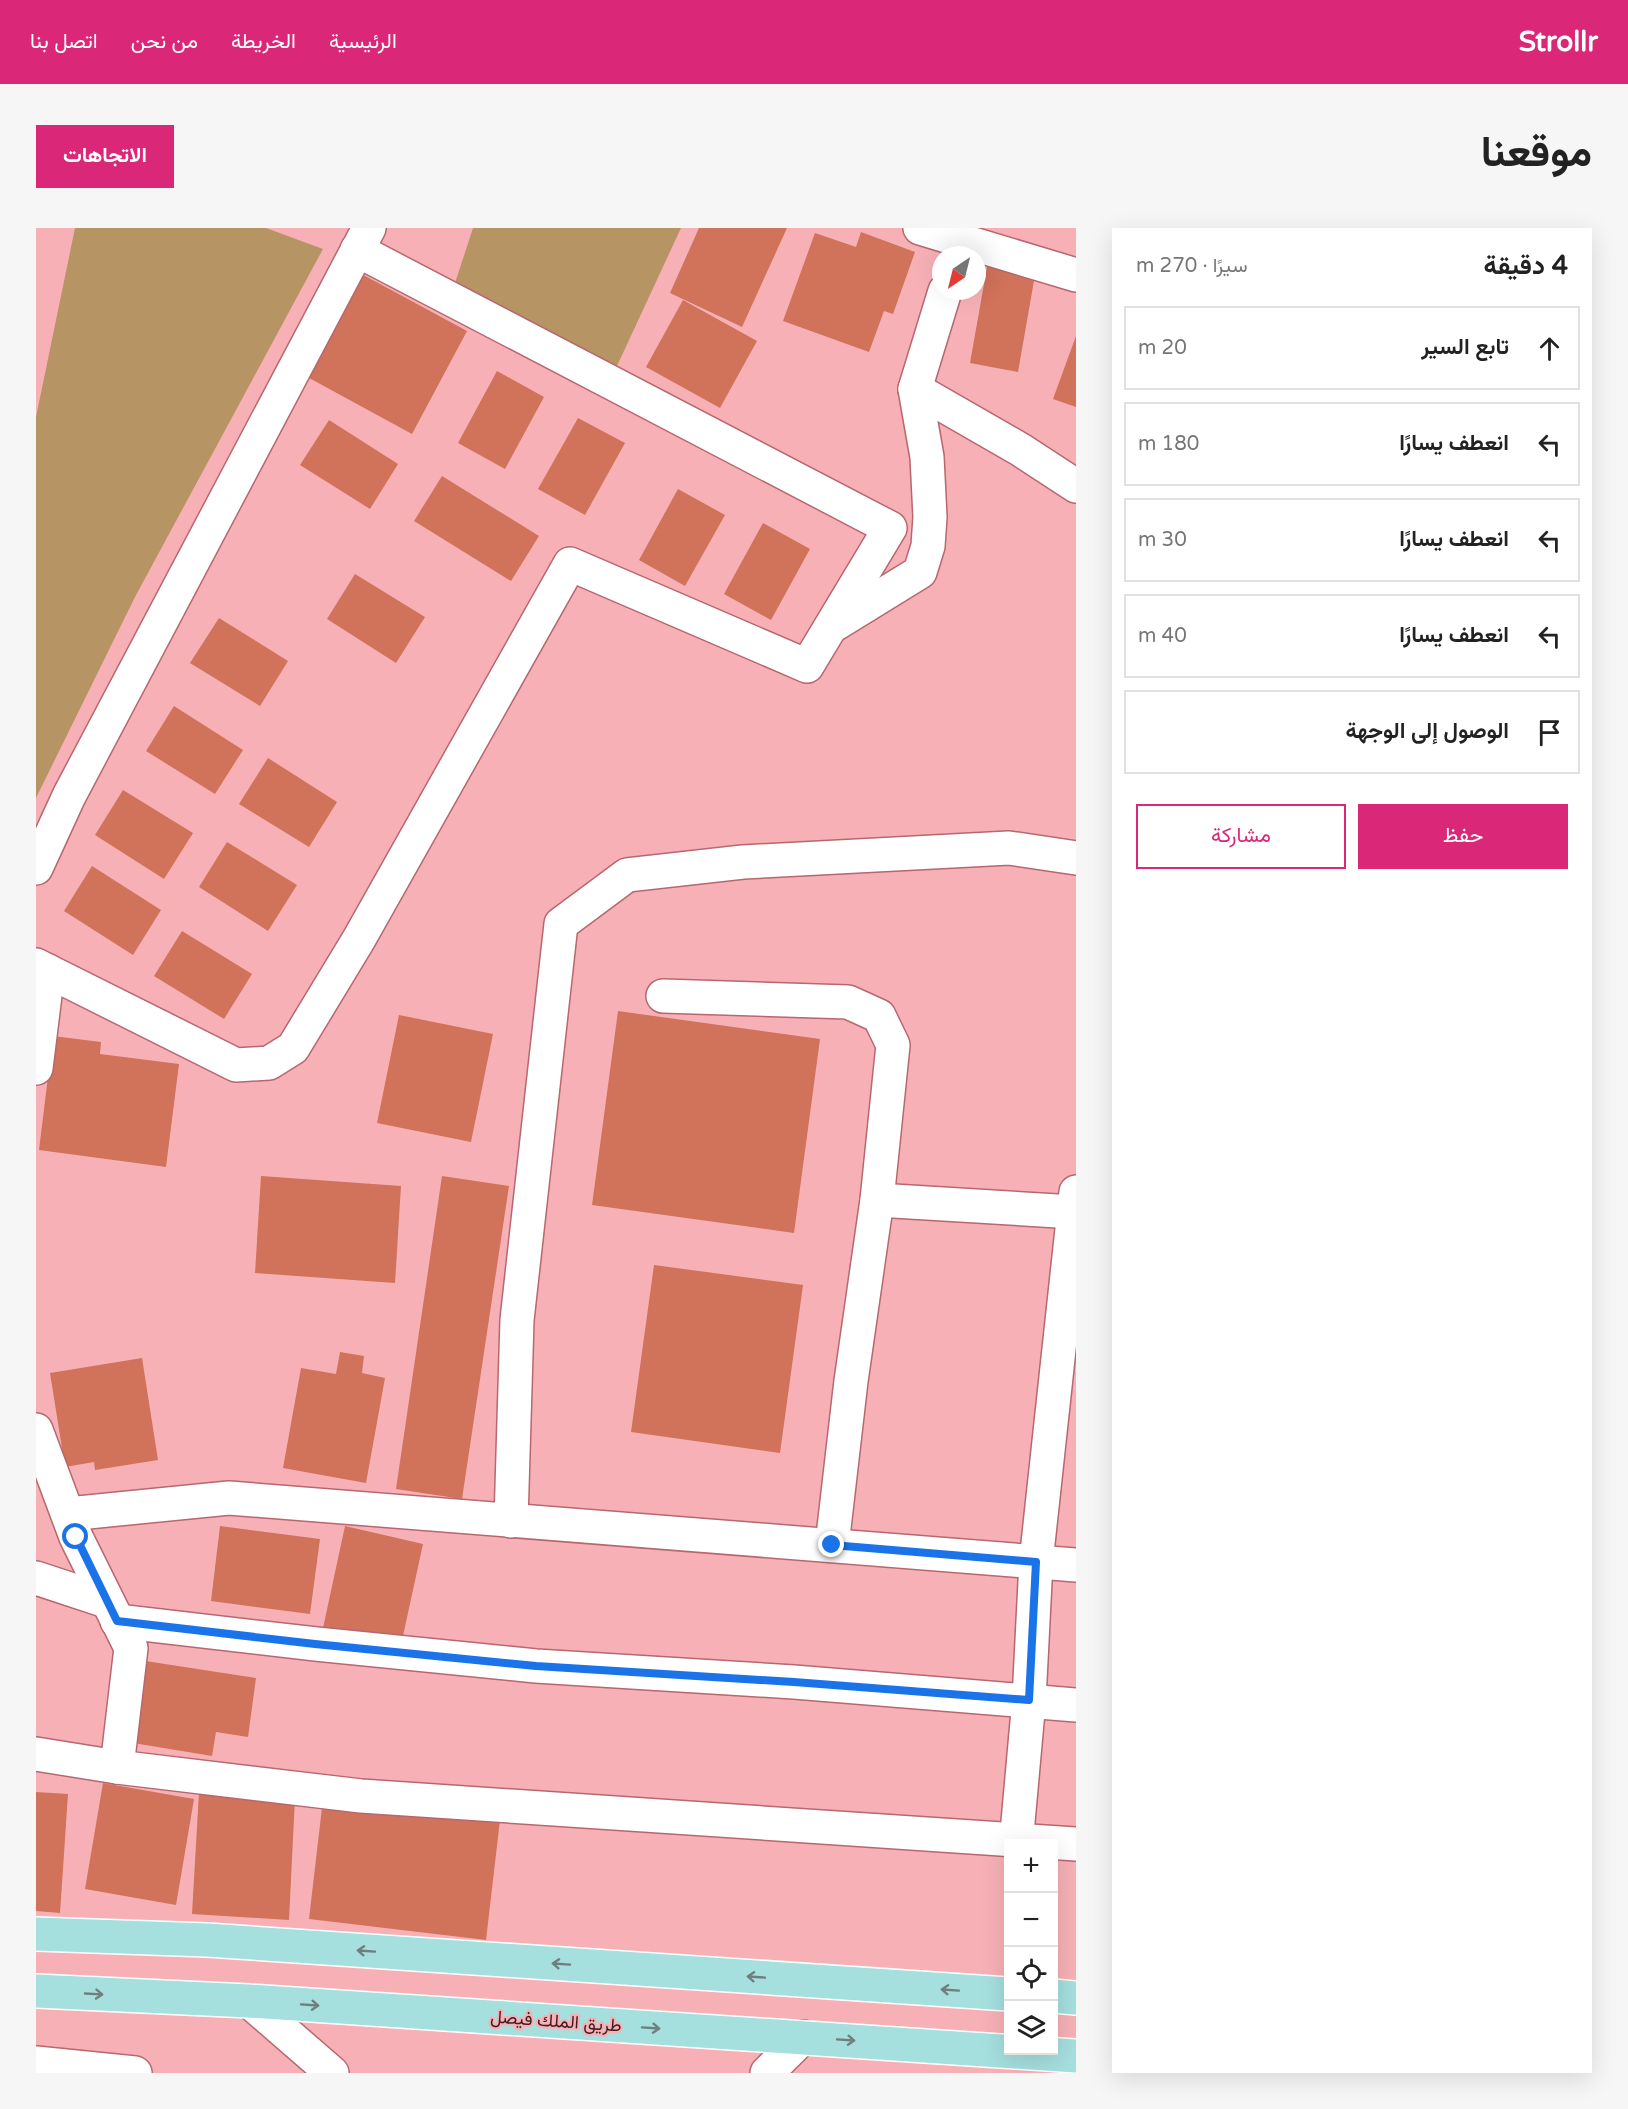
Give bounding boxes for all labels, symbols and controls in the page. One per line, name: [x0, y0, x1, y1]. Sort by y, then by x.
text: Strollr: [1519, 25, 1598, 59]
text: اتصل بنا: [30, 29, 98, 54]
text: من نحن: [131, 29, 198, 54]
text: الخريطة: [231, 29, 296, 54]
text: الرئيسية: [329, 29, 397, 54]
button: الاتجاهات: [36, 125, 174, 188]
text: موقعنا: [1481, 127, 1592, 178]
north arrow: [932, 246, 986, 300]
text: 4 دقيقة: [1484, 250, 1568, 281]
text: سيرًا · 270 m: [1136, 254, 1248, 278]
icon: ahead: [1533, 332, 1566, 365]
text: تابع السير: [1421, 334, 1509, 360]
text: 20 m: [1138, 336, 1187, 360]
icon: left: [1533, 428, 1566, 461]
text: انعطف يسارًا: [1399, 430, 1509, 456]
text: 180 m: [1138, 432, 1199, 456]
icon: left: [1533, 524, 1566, 557]
text: انعطف يسارًا: [1399, 526, 1509, 552]
text: 30 m: [1138, 528, 1187, 552]
icon: left: [1533, 620, 1566, 653]
text: انعطف يسارًا: [1399, 622, 1509, 648]
text: 40 m: [1138, 624, 1187, 648]
icon: arrive: [1533, 716, 1566, 749]
text: الوصول إلى الوجهة: [1345, 718, 1509, 744]
button: مشاركة: [1136, 804, 1346, 869]
button: حفظ: [1358, 804, 1568, 869]
route start: [62, 1523, 88, 1549]
route end: [818, 1531, 844, 1557]
map controls: [1004, 1839, 1058, 2055]
button: +: [1004, 1839, 1058, 1893]
button: −: [1004, 1893, 1058, 1947]
one-way arrow: [357, 1945, 377, 1956]
button: locate: [1004, 1947, 1058, 2001]
one-way arrow: [552, 1958, 571, 1969]
one-way arrow: [746, 1971, 766, 1982]
one-way arrow: [941, 1984, 961, 1995]
one-way arrow: [84, 1989, 104, 2000]
one-way arrow: [300, 2000, 320, 2011]
button: layers: [1004, 2001, 1058, 2055]
street label: طريق الملك فيصل: [490, 2005, 622, 2037]
one-way arrow: [641, 2022, 661, 2033]
one-way arrow: [836, 2035, 855, 2046]

